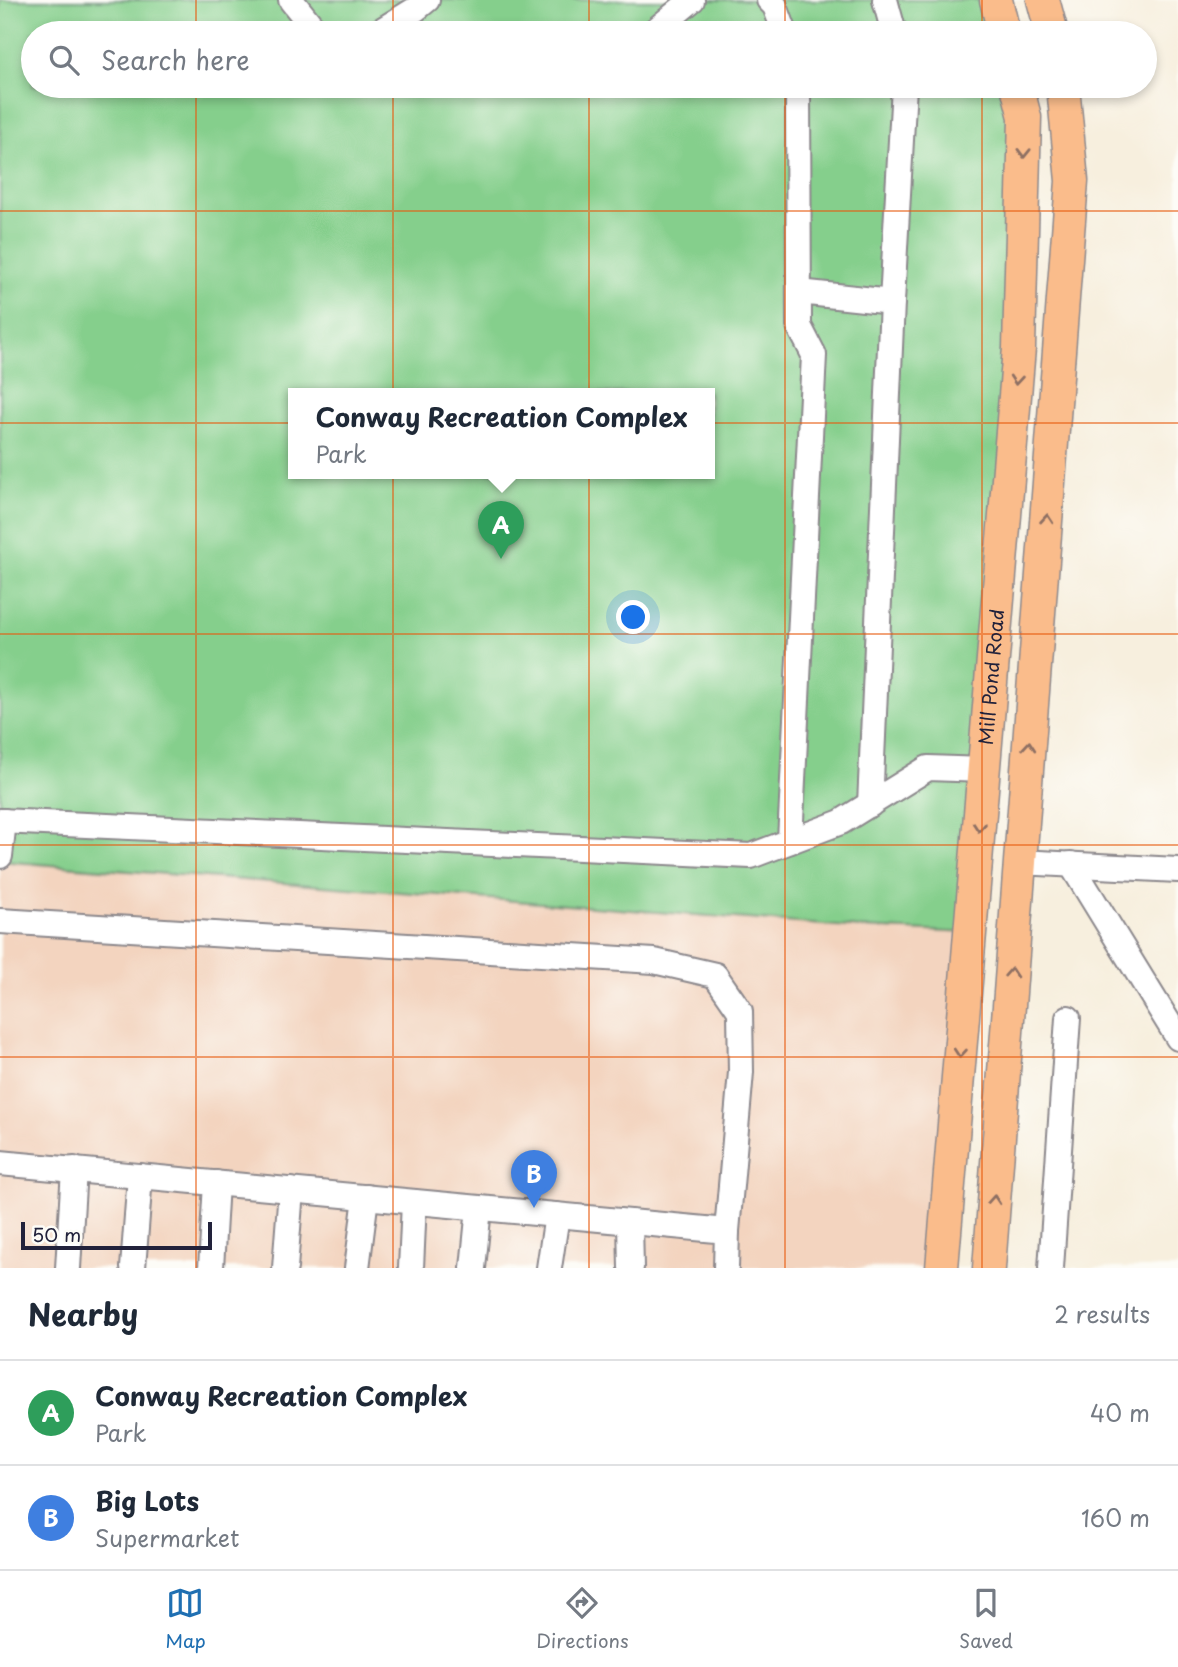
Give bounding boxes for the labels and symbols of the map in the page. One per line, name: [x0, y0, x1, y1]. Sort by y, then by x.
one-way arrow: [1016, 148, 1032, 159]
one-way arrow: [1009, 375, 1024, 386]
pin: A: [478, 501, 524, 559]
one-way arrow: [1039, 514, 1054, 525]
your location: [616, 600, 650, 634]
street label: Mill Pond Road: [971, 608, 1010, 746]
one-way arrow: [1021, 740, 1036, 751]
one-way arrow: [972, 822, 987, 833]
one-way arrow: [1003, 967, 1018, 978]
one-way arrow: [953, 1048, 968, 1059]
pin: B: [511, 1150, 557, 1208]
one-way arrow: [986, 1194, 1001, 1205]
scale bar: [21, 1219, 212, 1251]

